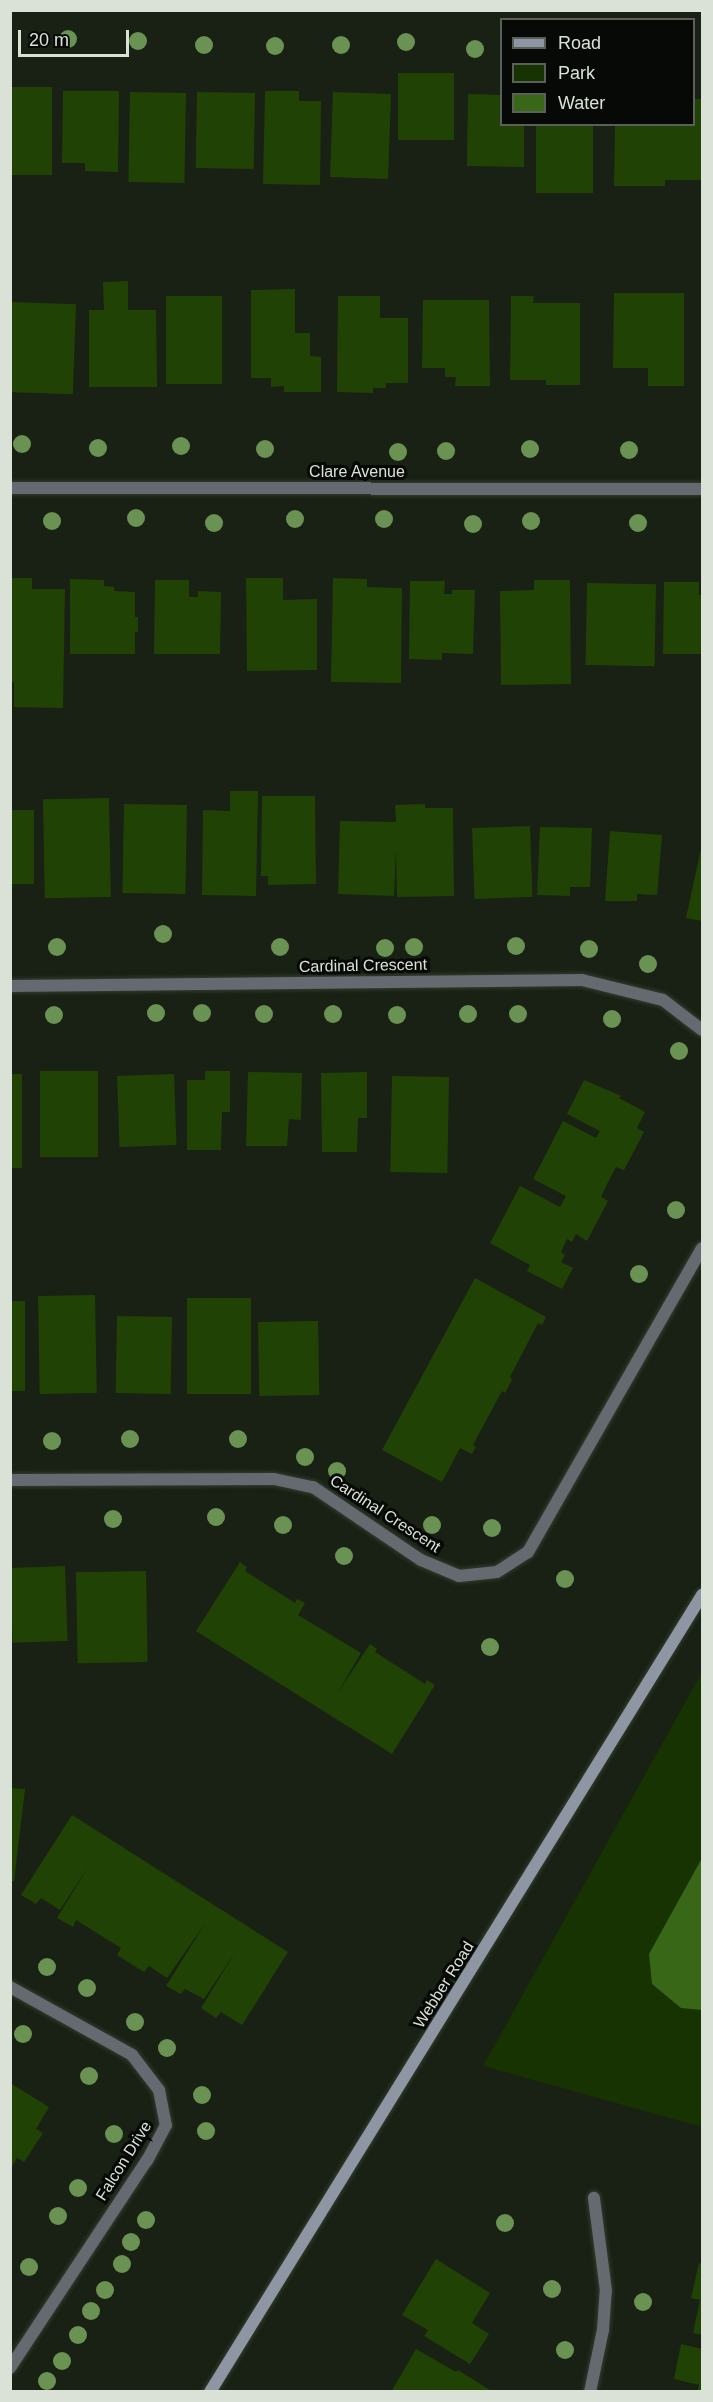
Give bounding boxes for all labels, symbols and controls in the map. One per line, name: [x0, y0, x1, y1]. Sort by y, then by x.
scale bar: [21, 18, 132, 56]
legend: [500, 18, 695, 126]
text: 20 m: [29, 30, 69, 50]
text: Road: [558, 33, 601, 53]
text: Park: [558, 63, 595, 83]
text: Water: [558, 93, 605, 113]
street label: Clare Avenue: [309, 462, 405, 482]
street label: Cardinal Crescent: [299, 955, 427, 977]
street label: Cardinal Crescent: [326, 1471, 444, 1557]
street label: Webber Road: [410, 1938, 478, 2032]
street label: Falcon Drive: [92, 2118, 156, 2204]

